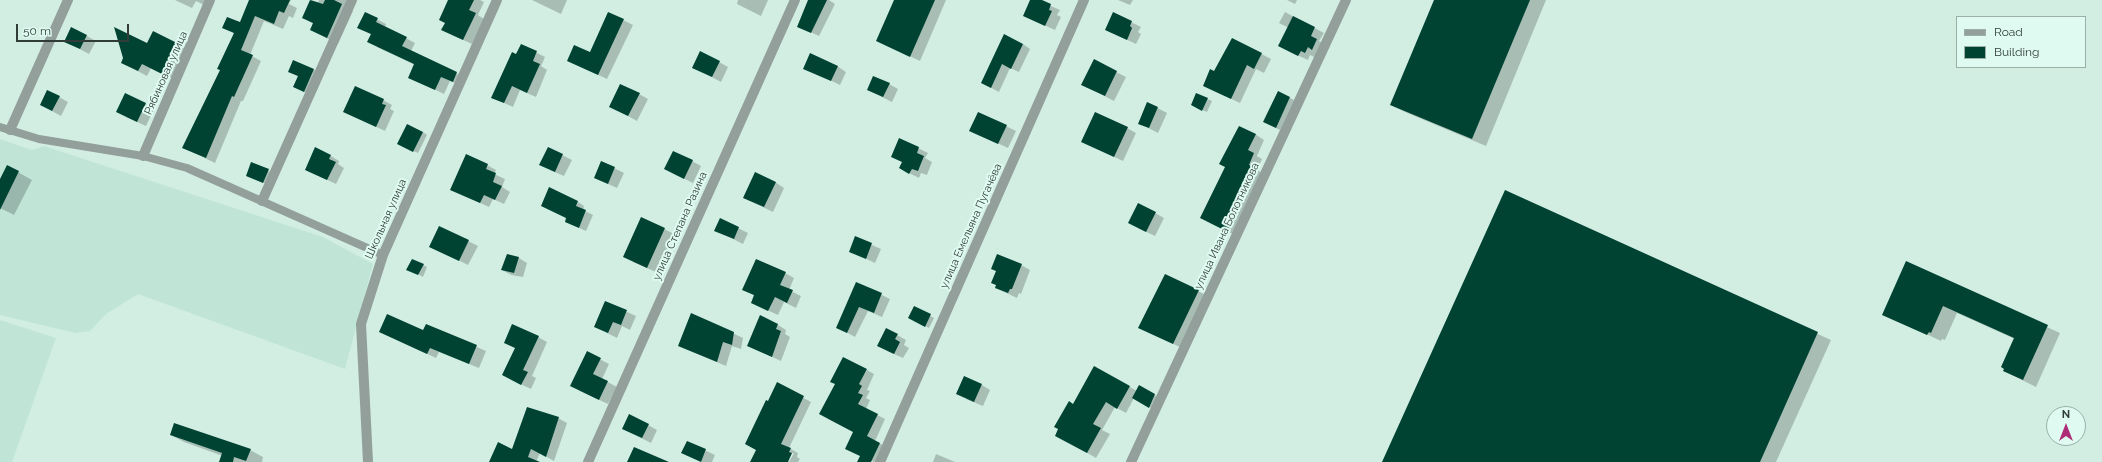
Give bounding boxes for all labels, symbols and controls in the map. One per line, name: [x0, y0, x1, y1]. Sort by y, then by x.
scale bar: [18, 16, 131, 42]
legend: [1956, 16, 2086, 68]
text: 50 m: [23, 24, 51, 38]
text: Road: [1994, 25, 2023, 39]
street label: Рябиновая улица: [142, 29, 190, 117]
text: Building: [1994, 45, 2040, 59]
street label: улица Емельяна Пугачёва: [937, 161, 1005, 291]
street label: улица Ивана Болотникова: [1192, 161, 1262, 291]
street label: улица Степана Разина: [650, 170, 710, 282]
street label: Школьная улица: [362, 177, 410, 261]
north arrow: [2046, 406, 2086, 446]
text: N: [2062, 408, 2070, 421]

